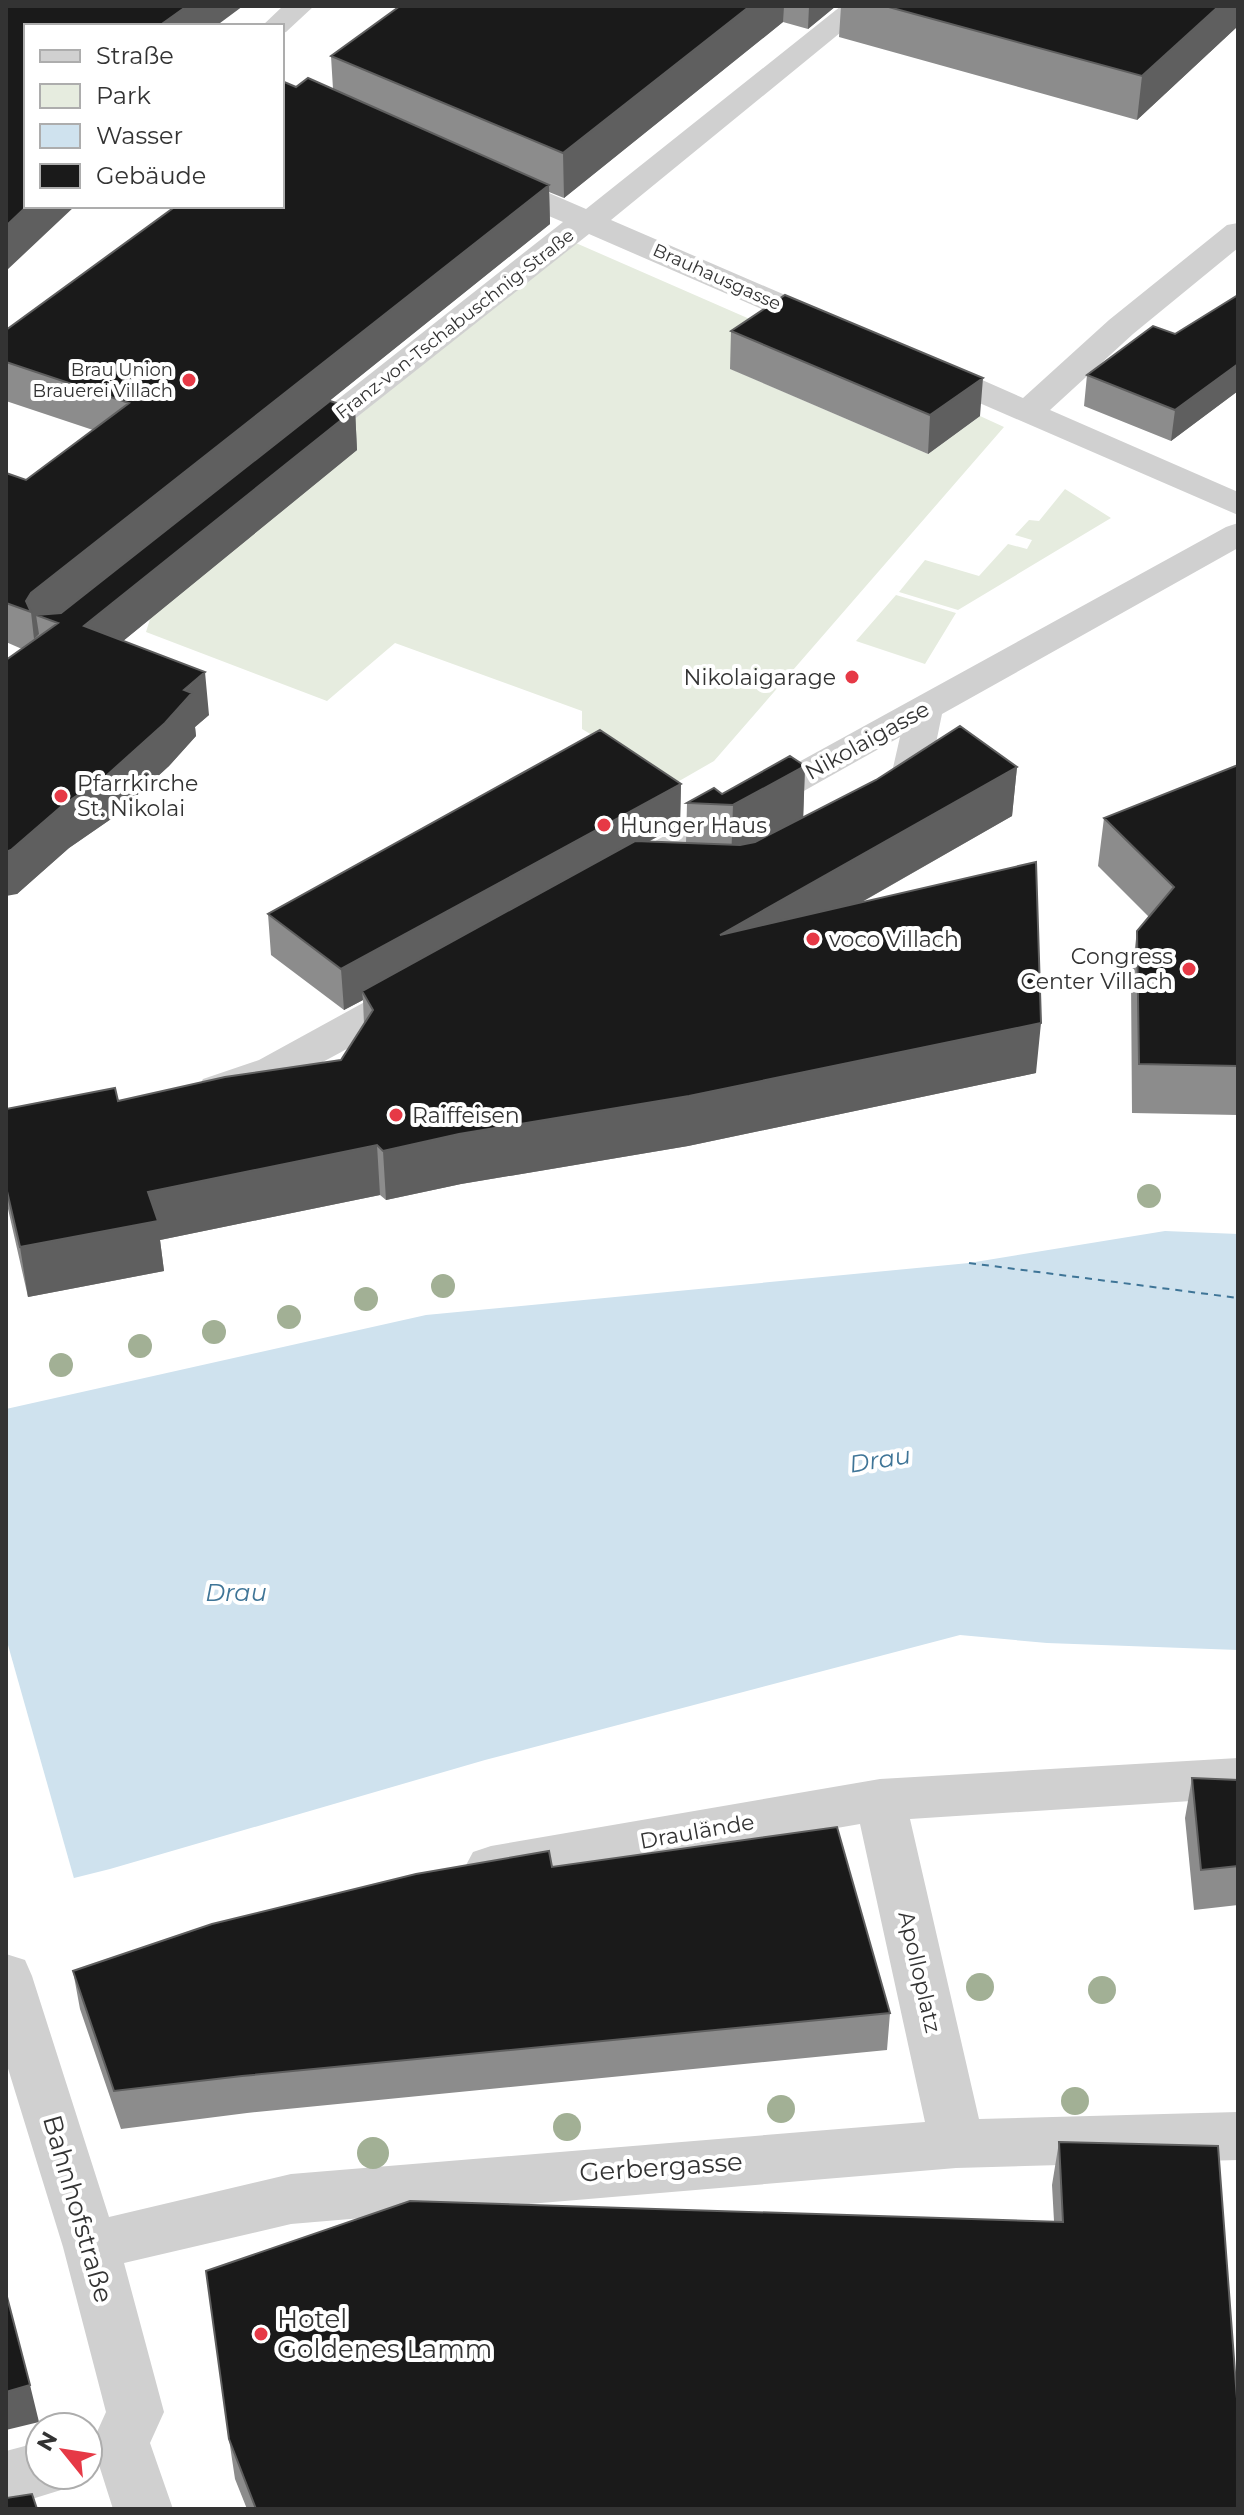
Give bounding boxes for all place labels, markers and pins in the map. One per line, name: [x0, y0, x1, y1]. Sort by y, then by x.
place label: Brau Union Brauerei Villach: [32, 359, 173, 402]
marker: Brau Union Brauerei Villach: [180, 371, 198, 389]
place label: Nikolaigarage: [684, 664, 836, 691]
marker: Nikolaigarage: [843, 668, 861, 686]
place label: Pfarrkirche St. Nikolai: [77, 770, 198, 822]
marker: Pfarrkirche St. Nikolai: [52, 787, 70, 805]
place label: Hunger Haus: [620, 812, 767, 839]
marker: Hunger Haus: [595, 816, 613, 834]
place label: voco Villach: [829, 926, 959, 953]
marker: voco Villach: [804, 930, 822, 948]
place label: Congress Center Villach: [1021, 943, 1173, 995]
marker: Congress Center Villach: [1180, 960, 1198, 978]
place label: Raiffeisen: [412, 1102, 520, 1129]
marker: Raiffeisen: [387, 1106, 405, 1124]
place label: Hotel Goldenes Lamm: [277, 2303, 492, 2365]
marker: Hotel Goldenes Lamm: [252, 2325, 270, 2343]

